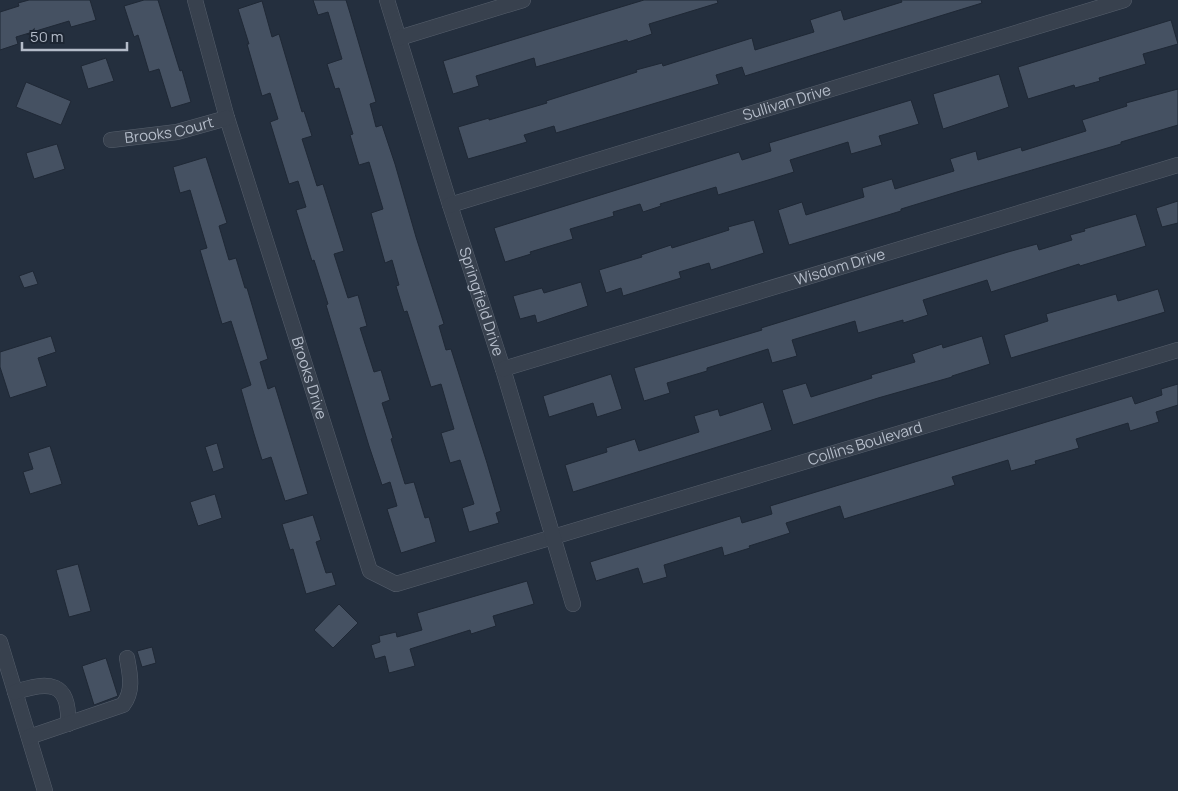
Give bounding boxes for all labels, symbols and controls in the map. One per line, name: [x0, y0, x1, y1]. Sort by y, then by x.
scale bar: [22, 20, 128, 52]
text: 50 m: [30, 26, 64, 47]
street label: Sullivan Drive: [740, 79, 834, 125]
street label: Brooks Court: [123, 111, 216, 148]
street label: Wisdom Drive: [792, 243, 888, 290]
street label: Springfield Drive: [454, 244, 509, 359]
street label: Brooks Drive: [287, 334, 333, 422]
street label: Collins Boulevard: [805, 416, 925, 470]

